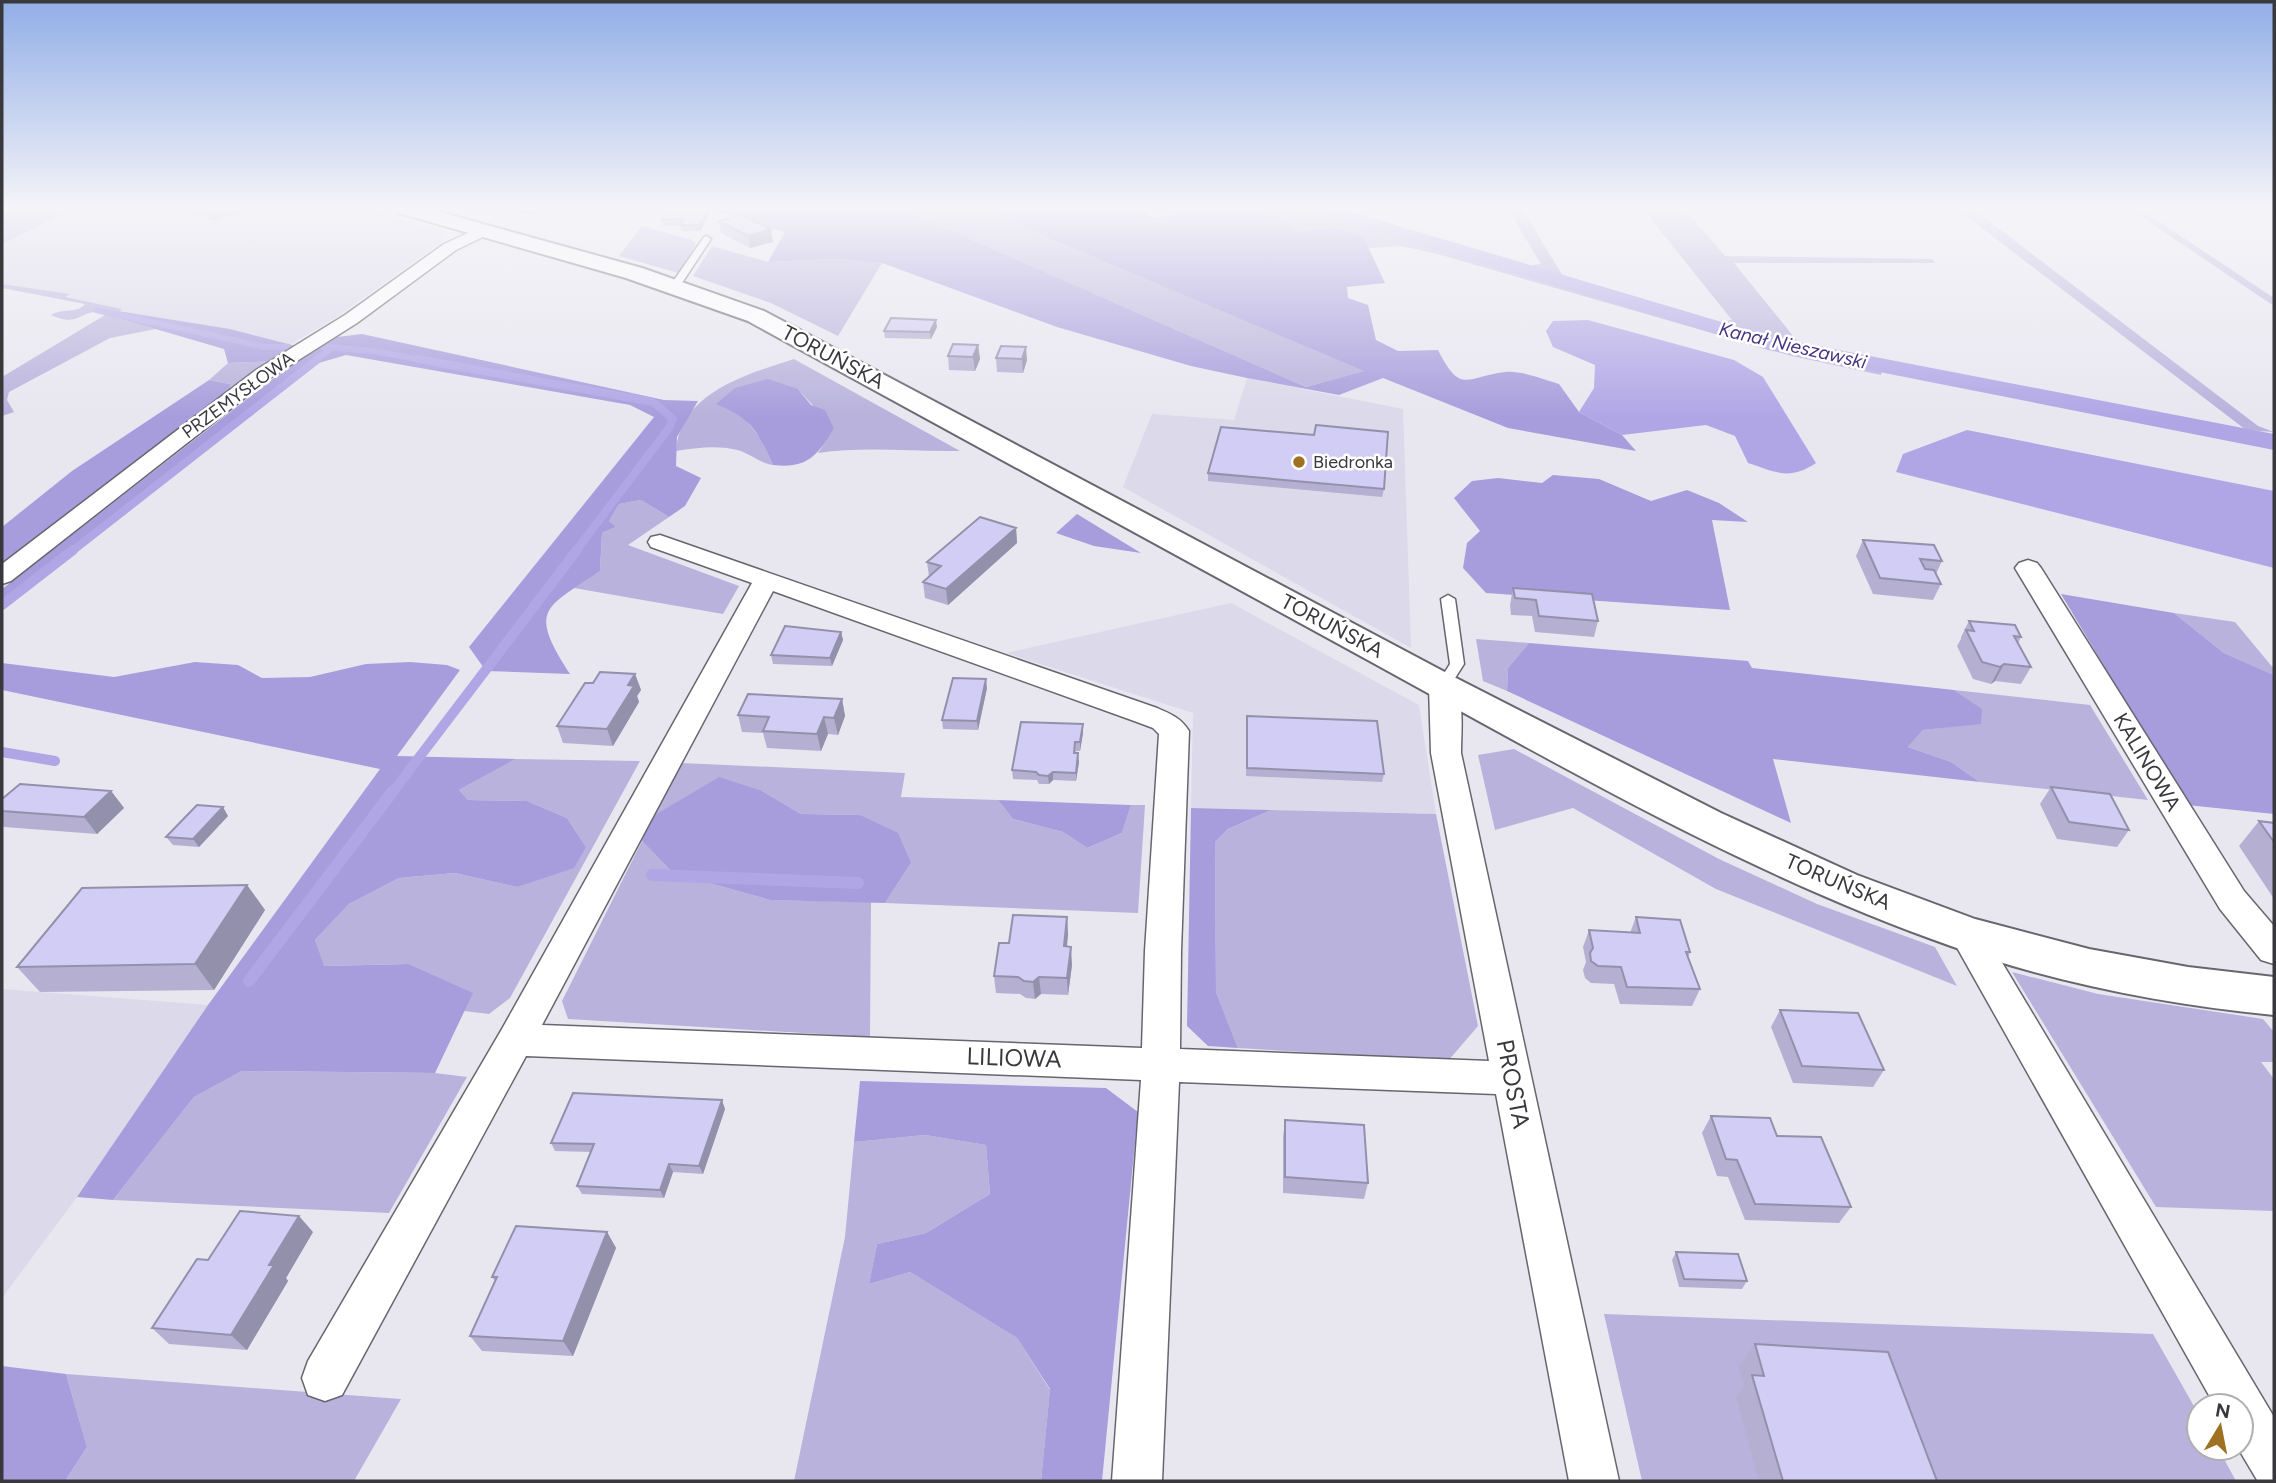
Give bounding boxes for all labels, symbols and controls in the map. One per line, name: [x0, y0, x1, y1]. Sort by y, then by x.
water label: Kanał Nieszawski: [1717, 317, 1870, 374]
street label: TORUŃSKA: [778, 319, 889, 394]
street label: PRZEMYSŁOWA: [178, 347, 298, 443]
place label: Biedronka: [1313, 451, 1393, 473]
marker: Biedronka: [1291, 454, 1307, 470]
street label: TORUŃSKA: [1277, 588, 1388, 663]
street label: KALINOWA: [2108, 708, 2186, 815]
street label: TORUŃSKA: [1782, 848, 1895, 915]
street label: PROSTA: [1491, 1037, 1536, 1132]
street label: LILIOWA: [966, 1041, 1063, 1074]
north arrow: [2185, 1392, 2255, 1462]
text: N: [2214, 1398, 2232, 1423]

